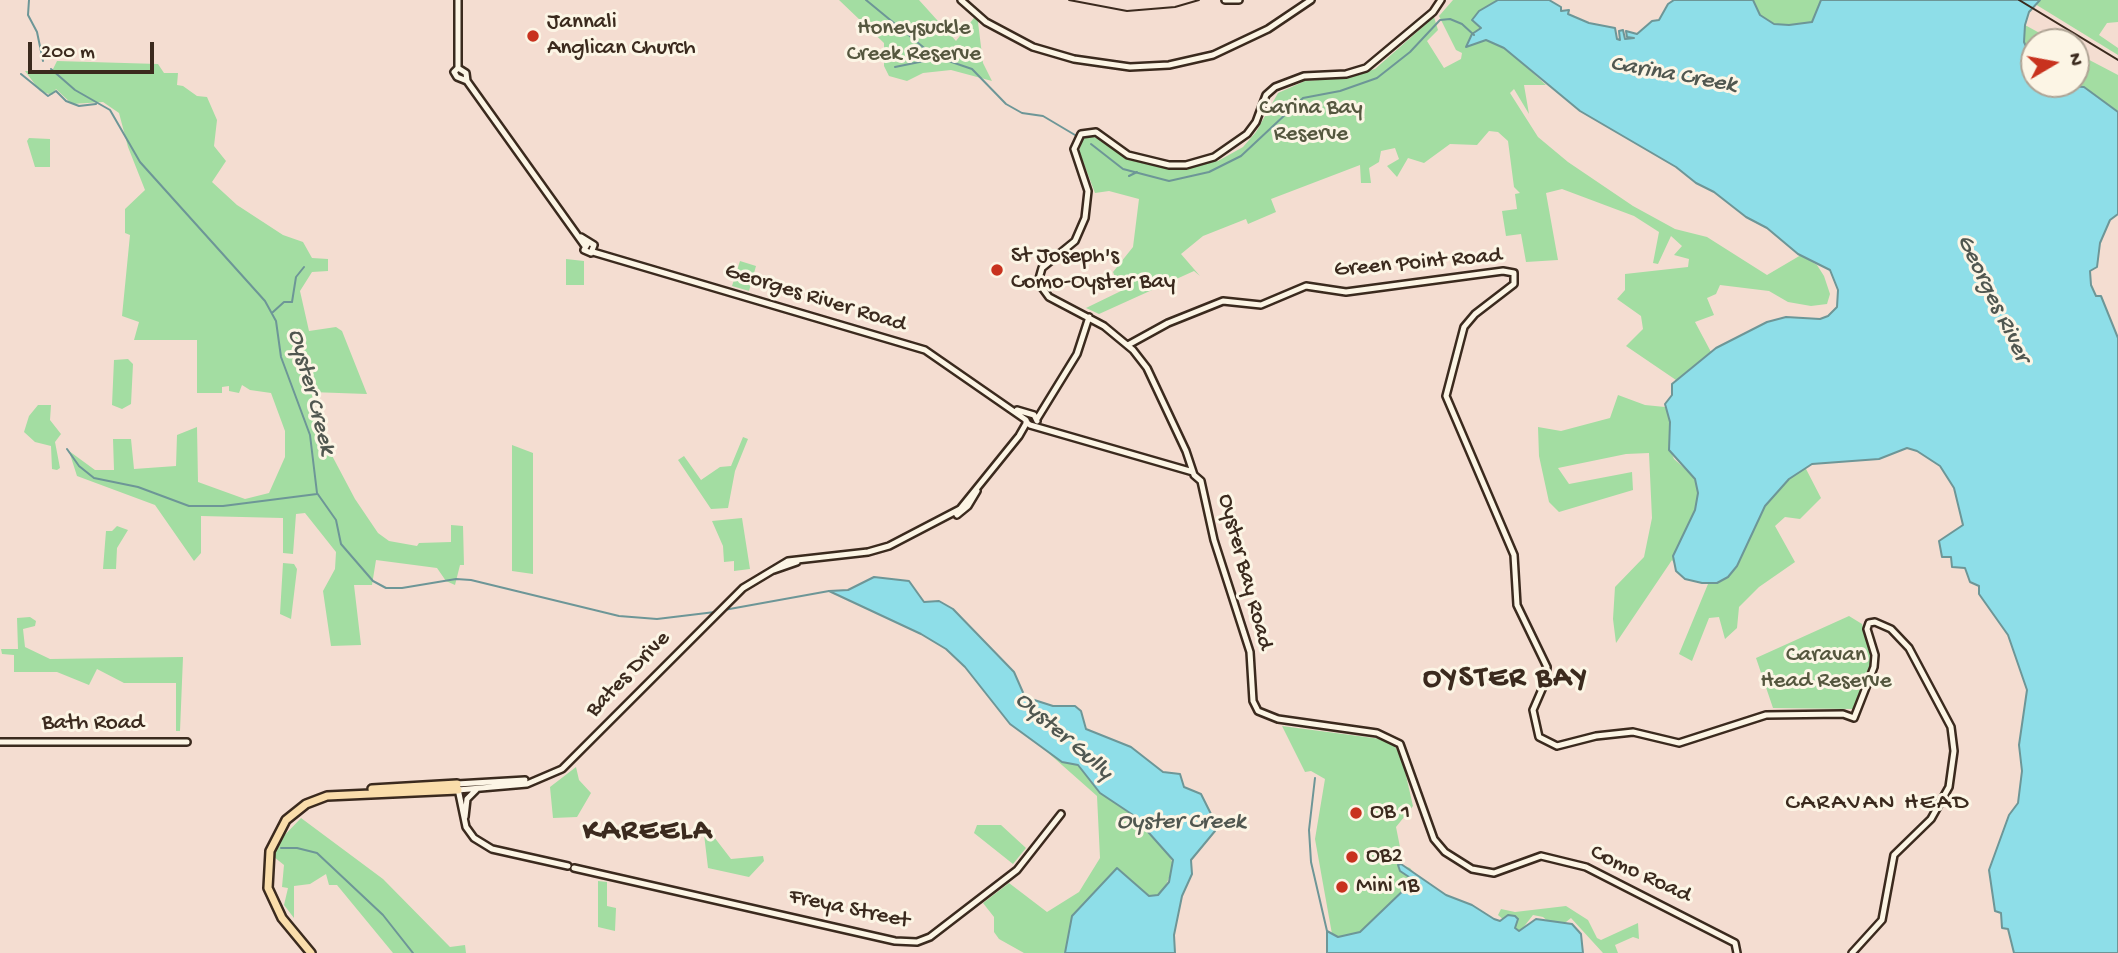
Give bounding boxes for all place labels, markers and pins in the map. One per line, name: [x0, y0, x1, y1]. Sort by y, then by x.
place label: Jannali Anglican Church: [547, 9, 696, 63]
marker: Jannali Anglican Church: [525, 28, 541, 44]
place label: St Joseph's Como-Oyster Bay: [1011, 243, 1175, 297]
marker: St Joseph's Como-Oyster Bay: [989, 262, 1005, 278]
place label: OB 1: [1370, 799, 1410, 827]
marker: OB 1: [1348, 805, 1364, 821]
place label: OB2: [1366, 843, 1403, 871]
marker: OB2: [1344, 849, 1360, 865]
place label: Mini 1B: [1356, 873, 1419, 901]
marker: Mini 1B: [1334, 879, 1350, 895]

